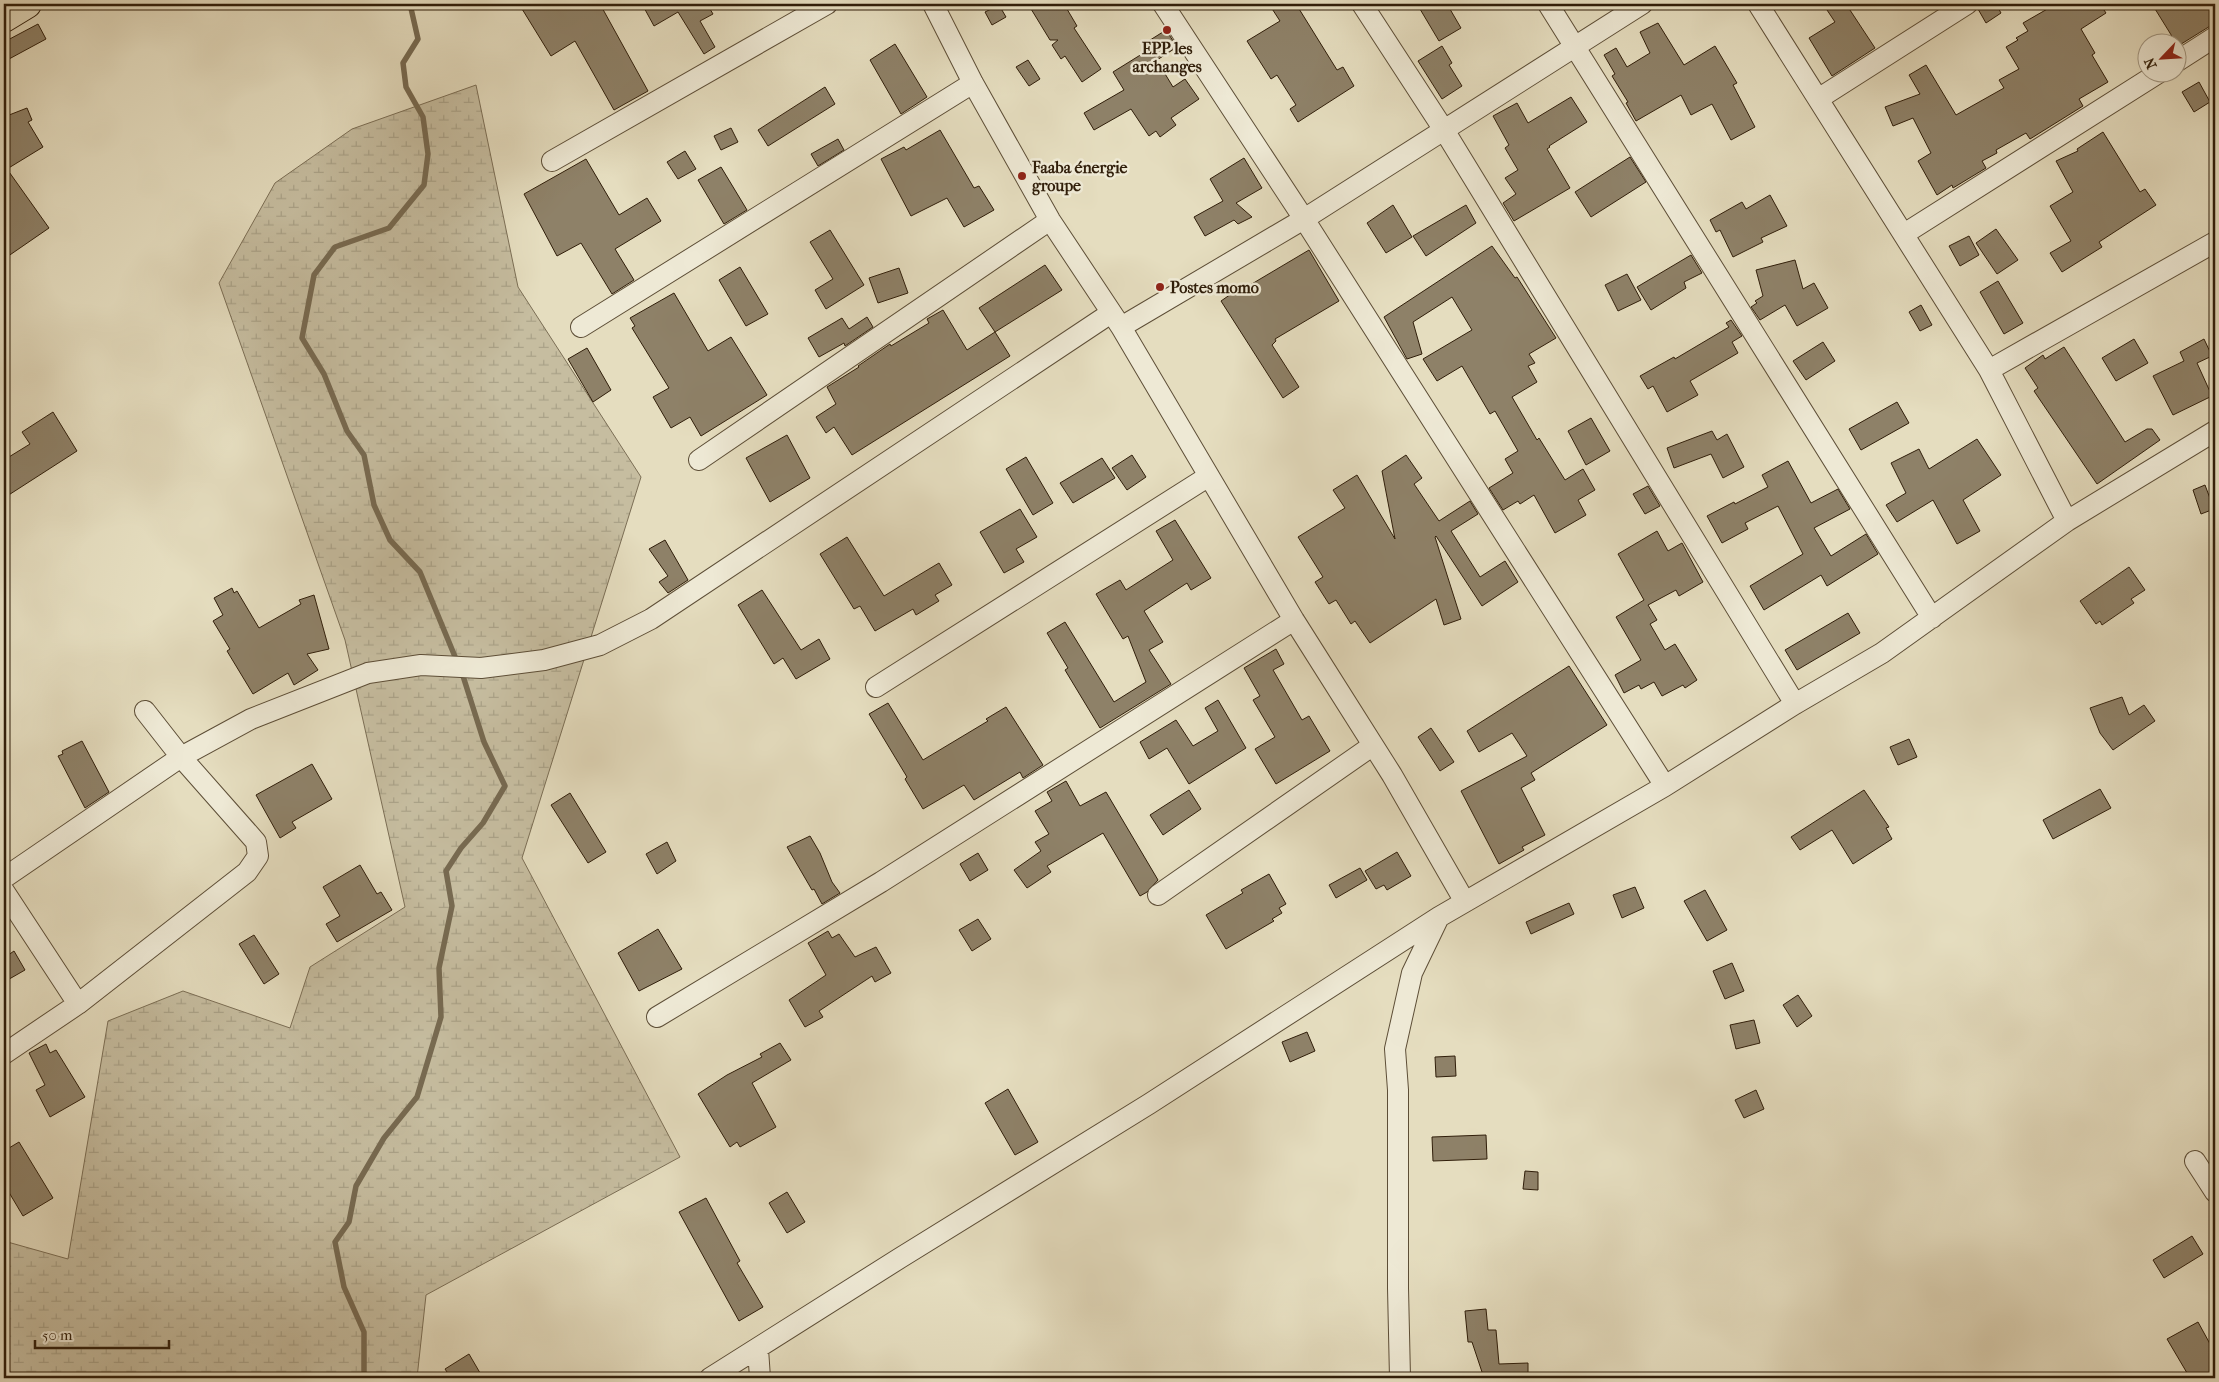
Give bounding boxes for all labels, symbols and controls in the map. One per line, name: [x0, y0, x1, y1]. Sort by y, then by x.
marker: EPP les archanges: [1161, 24, 1173, 36]
north arrow: [2136, 32, 2186, 82]
place label: EPP les archanges: [1132, 39, 1202, 77]
text: N: [2141, 55, 2161, 72]
place label: Faaba énergie groupe: [1031, 158, 1128, 196]
marker: Faaba énergie groupe: [1016, 170, 1028, 182]
place label: Postes momo: [1170, 278, 1259, 297]
marker: Postes momo: [1154, 281, 1166, 293]
scale bar: [35, 1317, 169, 1349]
text: 50 m: [42, 1326, 73, 1344]

